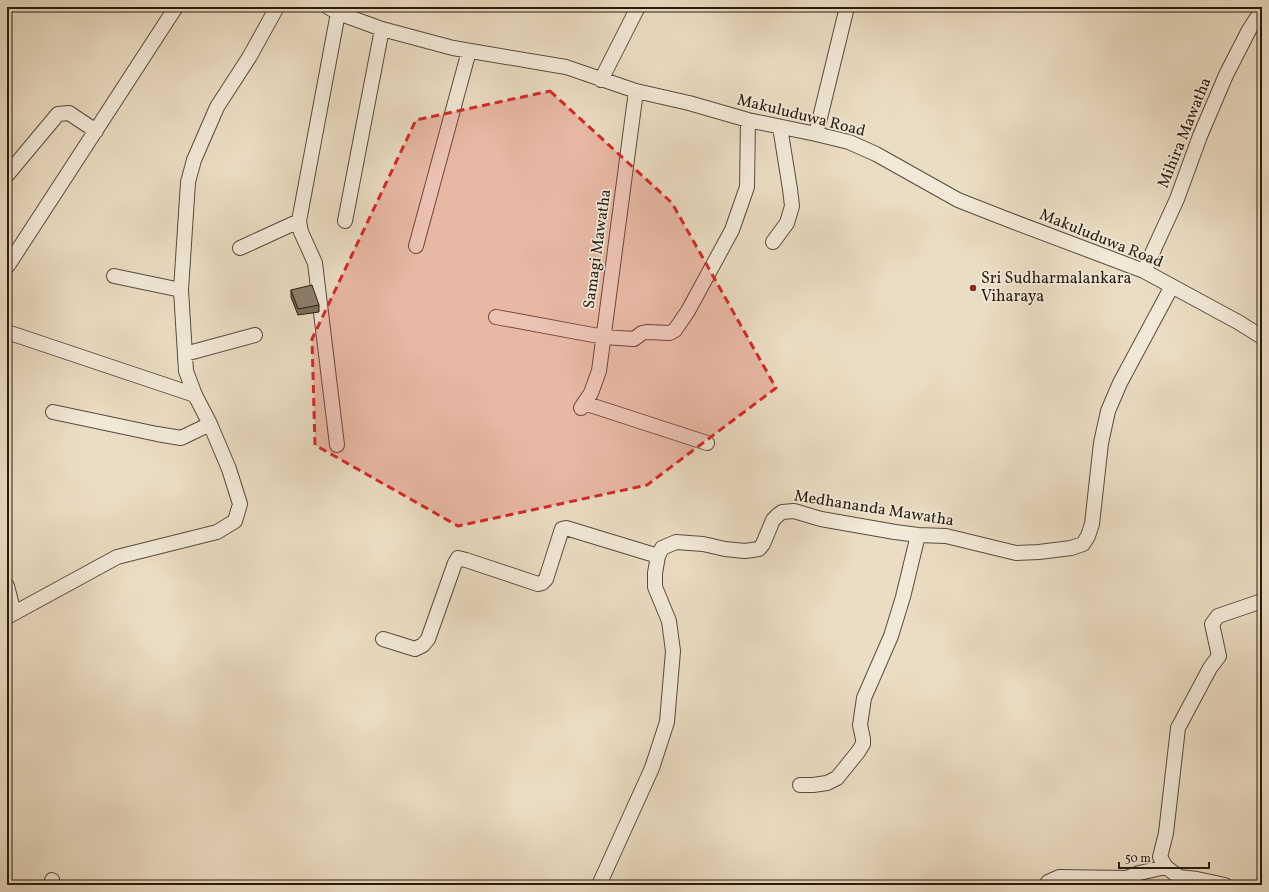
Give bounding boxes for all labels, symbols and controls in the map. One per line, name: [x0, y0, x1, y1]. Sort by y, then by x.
street label: Mihira Mawatha: [1153, 74, 1217, 192]
street label: Makuluduwa Road: [734, 89, 868, 143]
street label: Samagi Mawatha: [579, 188, 617, 310]
street label: Makuluduwa Road: [1036, 204, 1166, 274]
place label: Sri Sudharmalankara Viharaya: [981, 268, 1131, 308]
marker: Sri Sudharmalankara Viharaya: [968, 283, 978, 293]
street label: Medhananda Mawatha: [792, 485, 956, 533]
scale bar: [1119, 844, 1209, 870]
text: 50 m: [1125, 851, 1151, 867]

